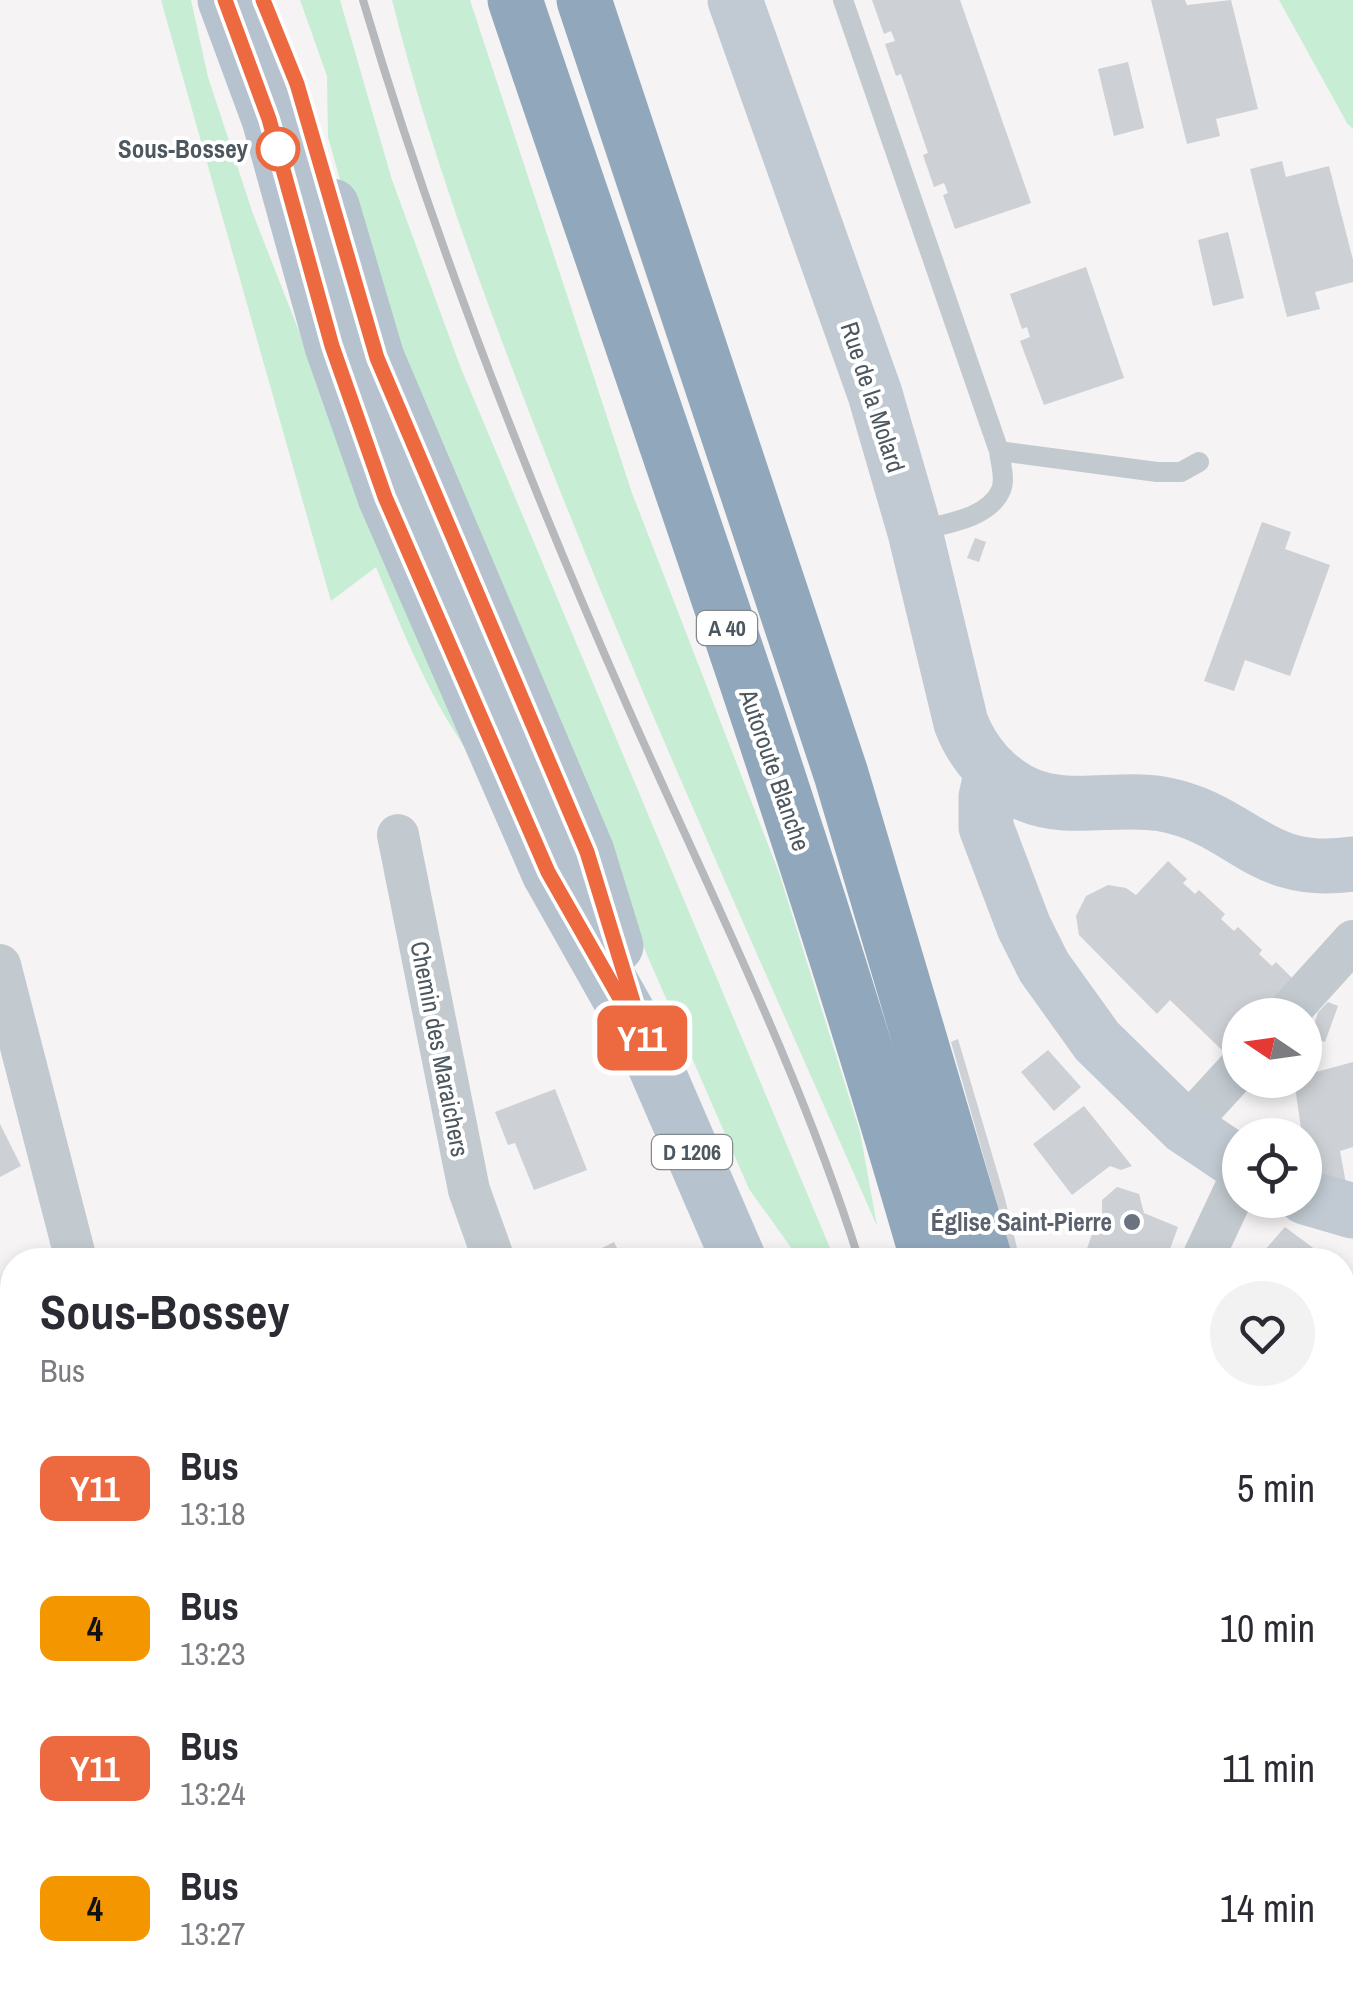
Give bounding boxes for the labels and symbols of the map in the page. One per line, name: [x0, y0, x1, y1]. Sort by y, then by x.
marker: Sous-Bossey: [257, 128, 299, 170]
place label: Sous-Bossey: [118, 132, 249, 166]
street label: Rue de la Molard: [833, 318, 913, 476]
road number: A 40: [697, 611, 757, 645]
street label: Autoroute Blanche: [731, 684, 819, 855]
street label: Chemin des Maraichers: [402, 938, 478, 1160]
north arrow: [1222, 998, 1322, 1098]
line badge: Y11: [584, 1006, 700, 1070]
road number: D 1206: [652, 1135, 732, 1169]
place label: Église Saint-Pierre: [931, 1205, 1112, 1239]
marker: Église Saint-Pierre: [1121, 1211, 1143, 1233]

